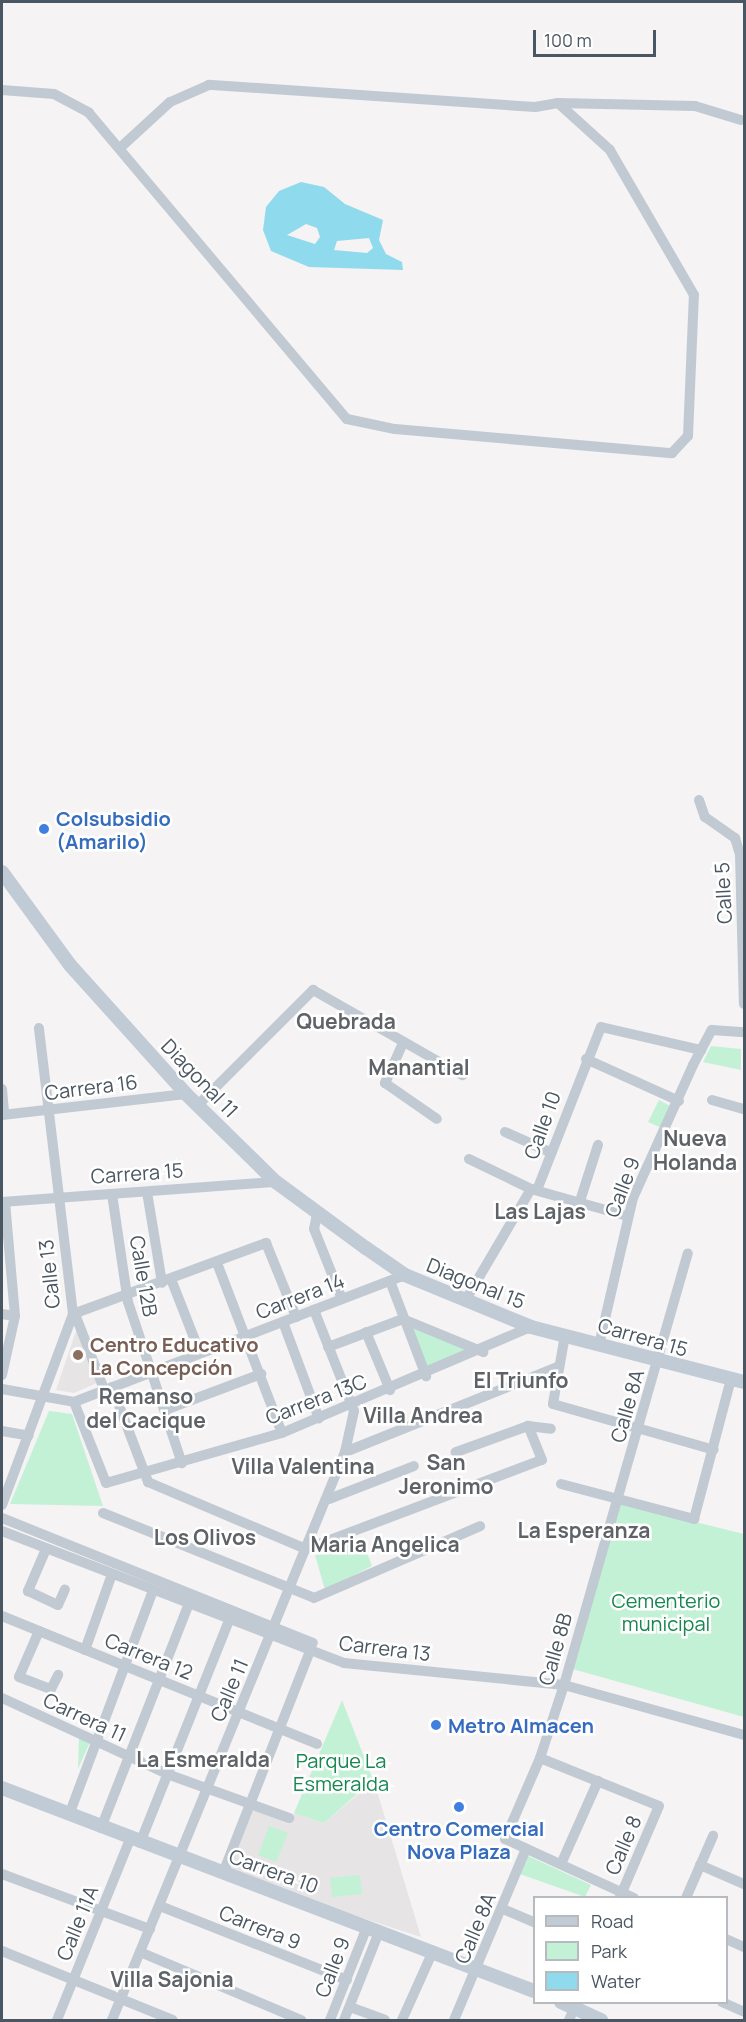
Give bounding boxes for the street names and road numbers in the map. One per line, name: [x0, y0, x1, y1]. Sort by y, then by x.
street label: Calle 5: [709, 861, 737, 925]
street label: Diagonal 11: [157, 1034, 243, 1122]
street label: Carrera 16: [43, 1069, 139, 1105]
street label: Calle 10: [519, 1088, 565, 1162]
street label: Calle 9: [600, 1153, 644, 1221]
street label: Carrera 15: [90, 1158, 184, 1188]
street label: Calle 12B: [125, 1234, 163, 1318]
street label: Calle 13: [33, 1238, 65, 1310]
street label: Diagonal 15: [423, 1252, 529, 1314]
street label: Carrera 14: [252, 1268, 348, 1324]
street label: Carrera 15: [595, 1313, 691, 1361]
street label: Calle 8A: [605, 1367, 649, 1445]
street label: Carrera 13C: [262, 1369, 370, 1429]
street label: Calle 8B: [533, 1610, 577, 1688]
street label: Carrera 12: [102, 1628, 196, 1684]
street label: Carrera 13: [338, 1630, 432, 1666]
street label: Calle 11: [205, 1655, 253, 1725]
street label: Carrera 11: [40, 1687, 130, 1747]
street label: Calle 8: [600, 1812, 646, 1878]
street label: Carrera 10: [226, 1844, 322, 1898]
street label: Calle 11A: [51, 1882, 103, 1964]
street label: Calle 8A: [449, 1889, 501, 1967]
street label: Carrera 9: [216, 1900, 304, 1954]
street label: Calle 9: [310, 1933, 354, 2001]

